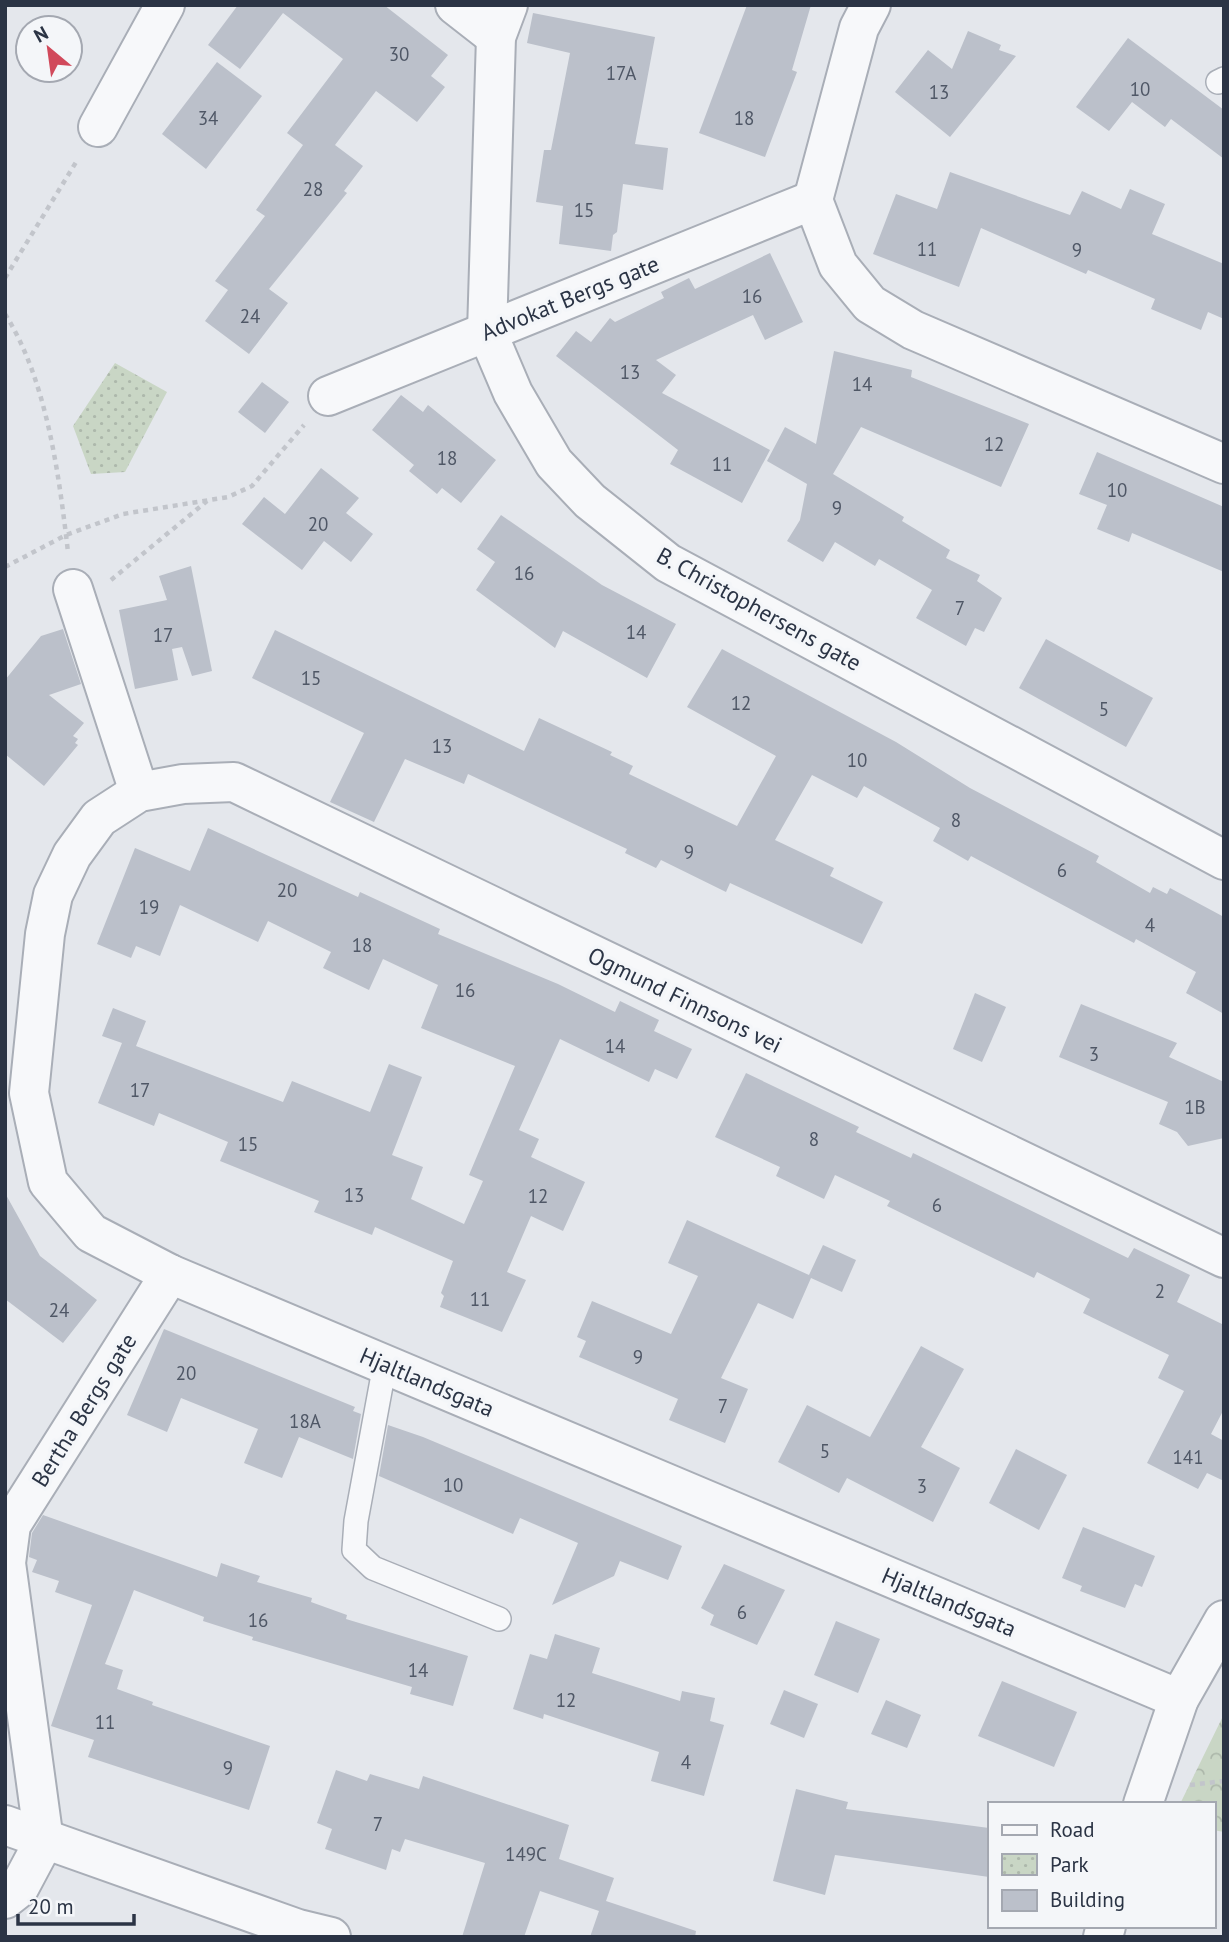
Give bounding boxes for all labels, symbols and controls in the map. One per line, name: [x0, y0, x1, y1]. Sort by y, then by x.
north arrow: [14, 14, 84, 84]
text: N: [29, 21, 52, 48]
house number: 30: [389, 42, 409, 66]
house number: 17A: [606, 61, 636, 85]
house number: 10: [1130, 77, 1150, 101]
house number: 13: [929, 80, 949, 104]
house number: 34: [198, 106, 218, 130]
house number: 18: [734, 106, 754, 130]
house number: 28: [303, 177, 323, 201]
house number: 15: [574, 198, 594, 222]
house number: 11: [917, 237, 937, 261]
house number: 9: [1072, 238, 1082, 262]
street label: Advokat Bergs gate: [477, 249, 663, 346]
house number: 16: [742, 284, 762, 308]
house number: 24: [240, 304, 260, 328]
house number: 13: [620, 360, 640, 384]
house number: 14: [852, 372, 872, 396]
house number: 12: [984, 432, 1004, 456]
house number: 18: [437, 446, 457, 470]
house number: 11: [712, 452, 732, 476]
house number: 10: [1107, 478, 1127, 502]
house number: 9: [832, 496, 842, 520]
house number: 20: [308, 512, 328, 536]
street label: B. Christophersens gate: [652, 540, 867, 677]
house number: 16: [514, 561, 534, 585]
house number: 7: [955, 596, 965, 620]
house number: 14: [626, 620, 646, 644]
house number: 17: [153, 623, 173, 647]
house number: 15: [301, 666, 321, 690]
house number: 12: [731, 691, 751, 715]
house number: 5: [1099, 697, 1109, 721]
house number: 13: [432, 734, 452, 758]
house number: 10: [847, 748, 867, 772]
house number: 8: [951, 808, 961, 832]
house number: 9: [684, 840, 694, 864]
house number: 6: [1057, 858, 1067, 882]
house number: 20: [277, 878, 297, 902]
house number: 19: [139, 895, 159, 919]
house number: 4: [1145, 913, 1155, 937]
house number: 18: [352, 933, 372, 957]
street label: Ogmund Finnsons vei: [583, 940, 787, 1059]
house number: 16: [455, 978, 475, 1002]
house number: 14: [605, 1034, 625, 1058]
house number: 3: [1089, 1042, 1099, 1066]
house number: 17: [130, 1078, 150, 1102]
house number: 1B: [1184, 1095, 1206, 1119]
house number: 8: [809, 1127, 819, 1151]
house number: 15: [238, 1132, 258, 1156]
house number: 13: [344, 1183, 364, 1207]
house number: 12: [528, 1184, 548, 1208]
house number: 6: [932, 1193, 942, 1217]
house number: 2: [1155, 1279, 1165, 1303]
house number: 11: [470, 1287, 490, 1311]
house number: 24: [49, 1298, 69, 1322]
street label: Bertha Bergs gate: [25, 1328, 142, 1492]
street label: Hjaltlandsgata: [356, 1340, 499, 1423]
house number: 9: [633, 1345, 643, 1369]
house number: 20: [176, 1361, 196, 1385]
house number: 7: [718, 1394, 728, 1418]
house number: 18A: [289, 1409, 321, 1433]
house number: 5: [820, 1439, 830, 1463]
house number: 141: [1172, 1445, 1204, 1469]
house number: 10: [443, 1473, 463, 1497]
house number: 3: [917, 1474, 927, 1498]
street label: Hjaltlandsgata: [878, 1560, 1021, 1643]
house number: 6: [737, 1600, 747, 1624]
house number: 16: [248, 1608, 268, 1632]
house number: 14: [408, 1658, 428, 1682]
house number: 12: [556, 1688, 576, 1712]
house number: 11: [95, 1710, 115, 1734]
house number: 4: [681, 1750, 691, 1774]
house number: 9: [223, 1756, 233, 1780]
legend: [988, 1802, 1215, 1928]
house number: 7: [373, 1812, 383, 1836]
text: Road: [1050, 1816, 1094, 1843]
house number: 149C: [505, 1842, 547, 1866]
text: Park: [1050, 1851, 1089, 1878]
scale bar: [18, 1882, 133, 1926]
text: Building: [1050, 1886, 1125, 1913]
text: 20 m: [28, 1893, 74, 1920]

